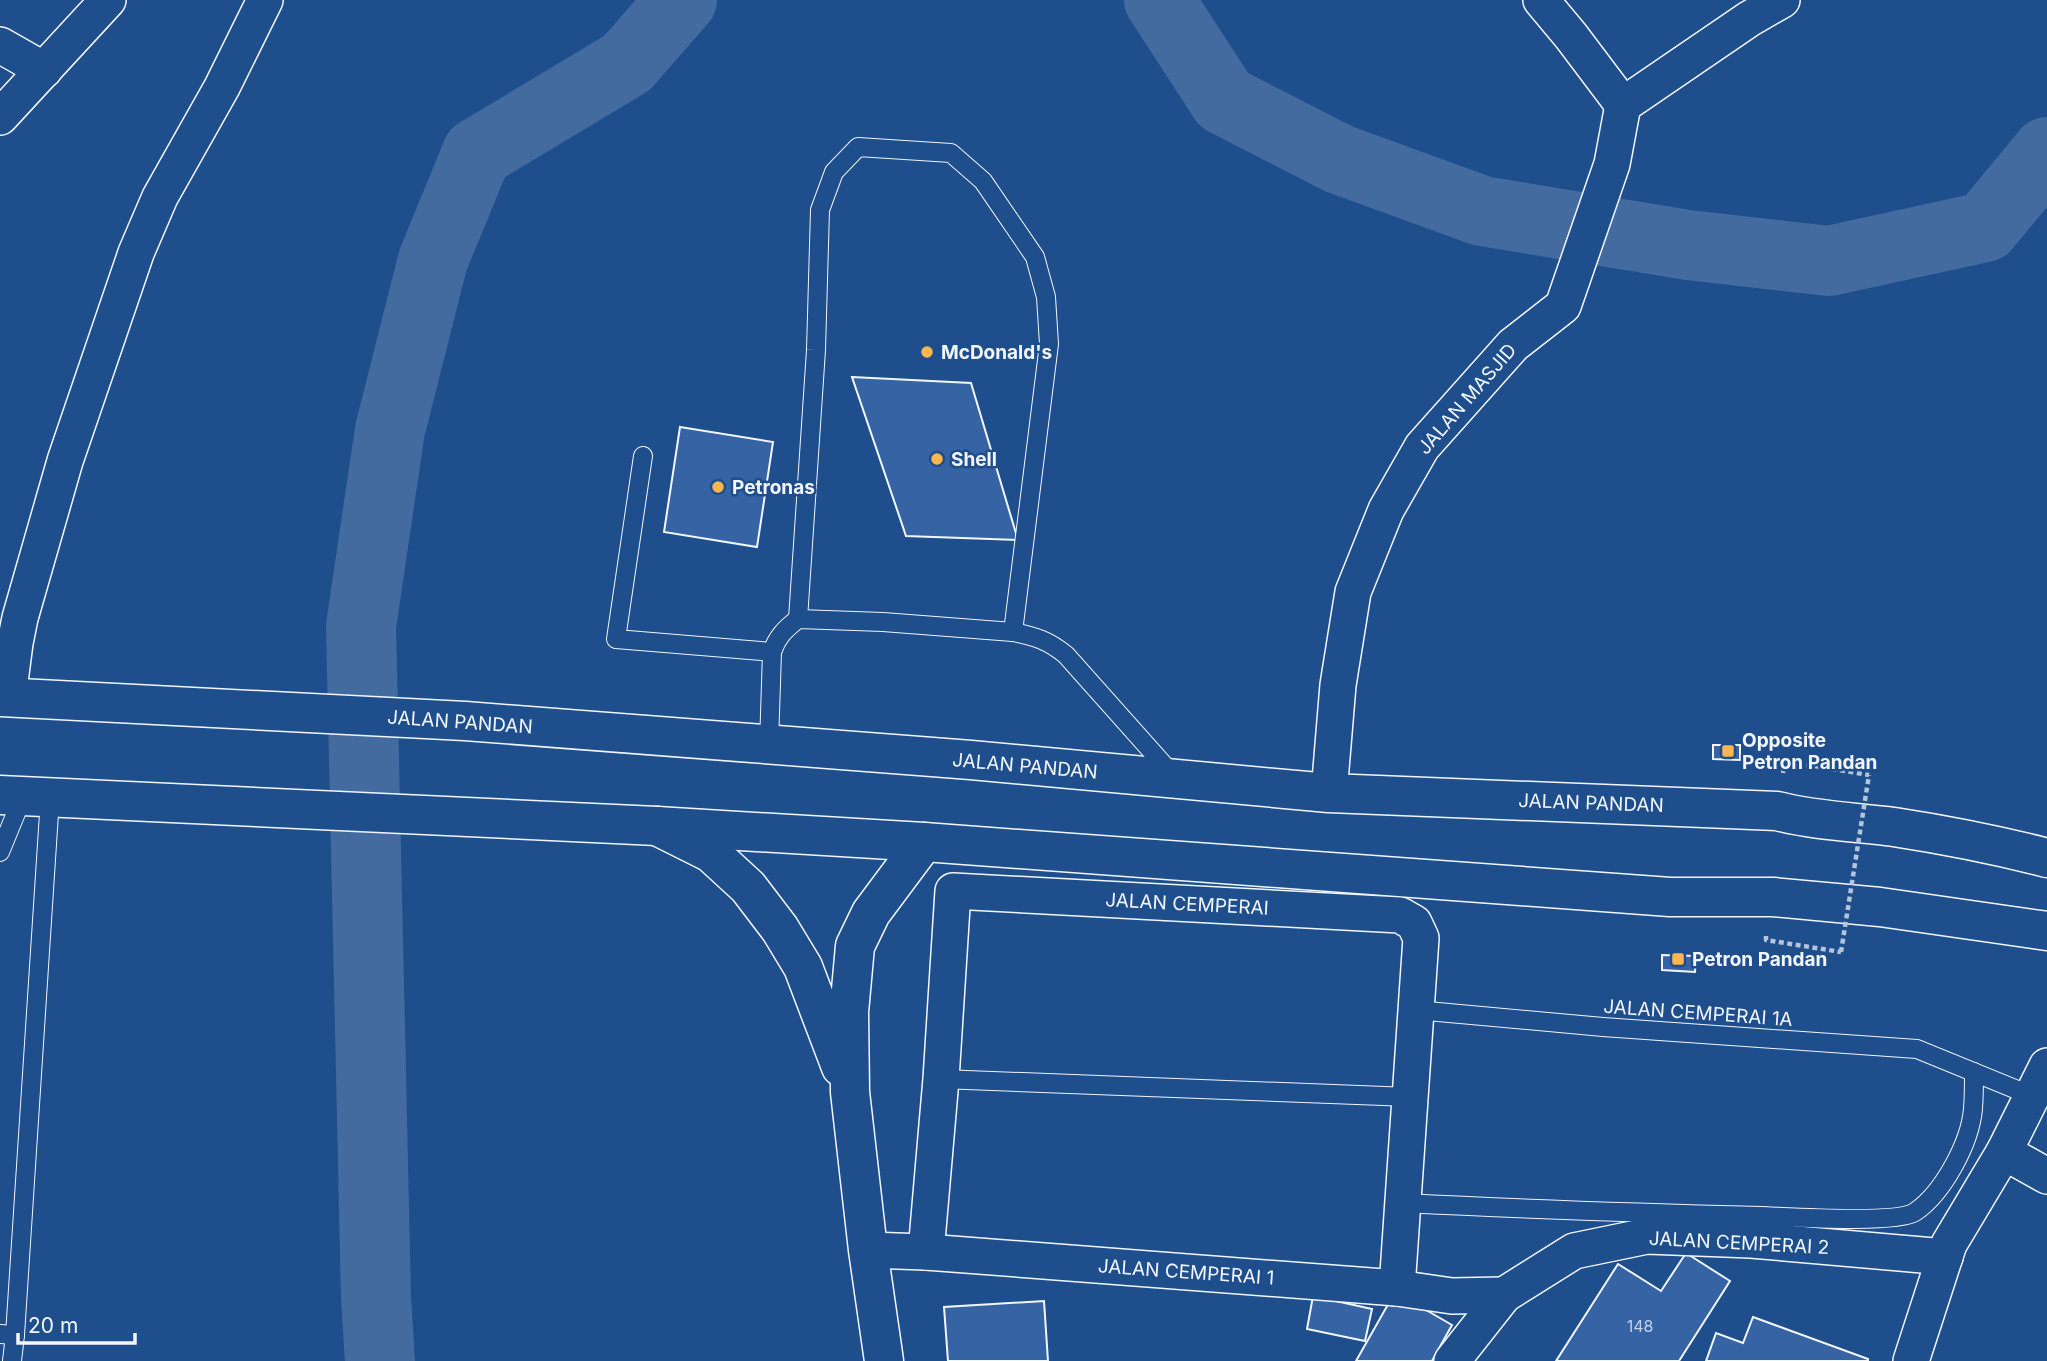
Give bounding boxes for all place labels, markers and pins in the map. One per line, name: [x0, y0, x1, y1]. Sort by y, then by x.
place label: McDonald's: [941, 341, 1052, 364]
marker: McDonald's: [919, 344, 935, 360]
place label: Shell: [951, 448, 997, 471]
marker: Shell: [929, 451, 945, 467]
place label: Petronas: [732, 476, 815, 499]
marker: Petronas: [710, 479, 726, 495]
place label: Opposite Petron Pandan: [1742, 729, 1877, 774]
marker: Opposite Petron Pandan: [1720, 743, 1736, 759]
place label: Petron Pandan: [1692, 948, 1827, 971]
marker: Petron Pandan: [1670, 951, 1686, 967]

